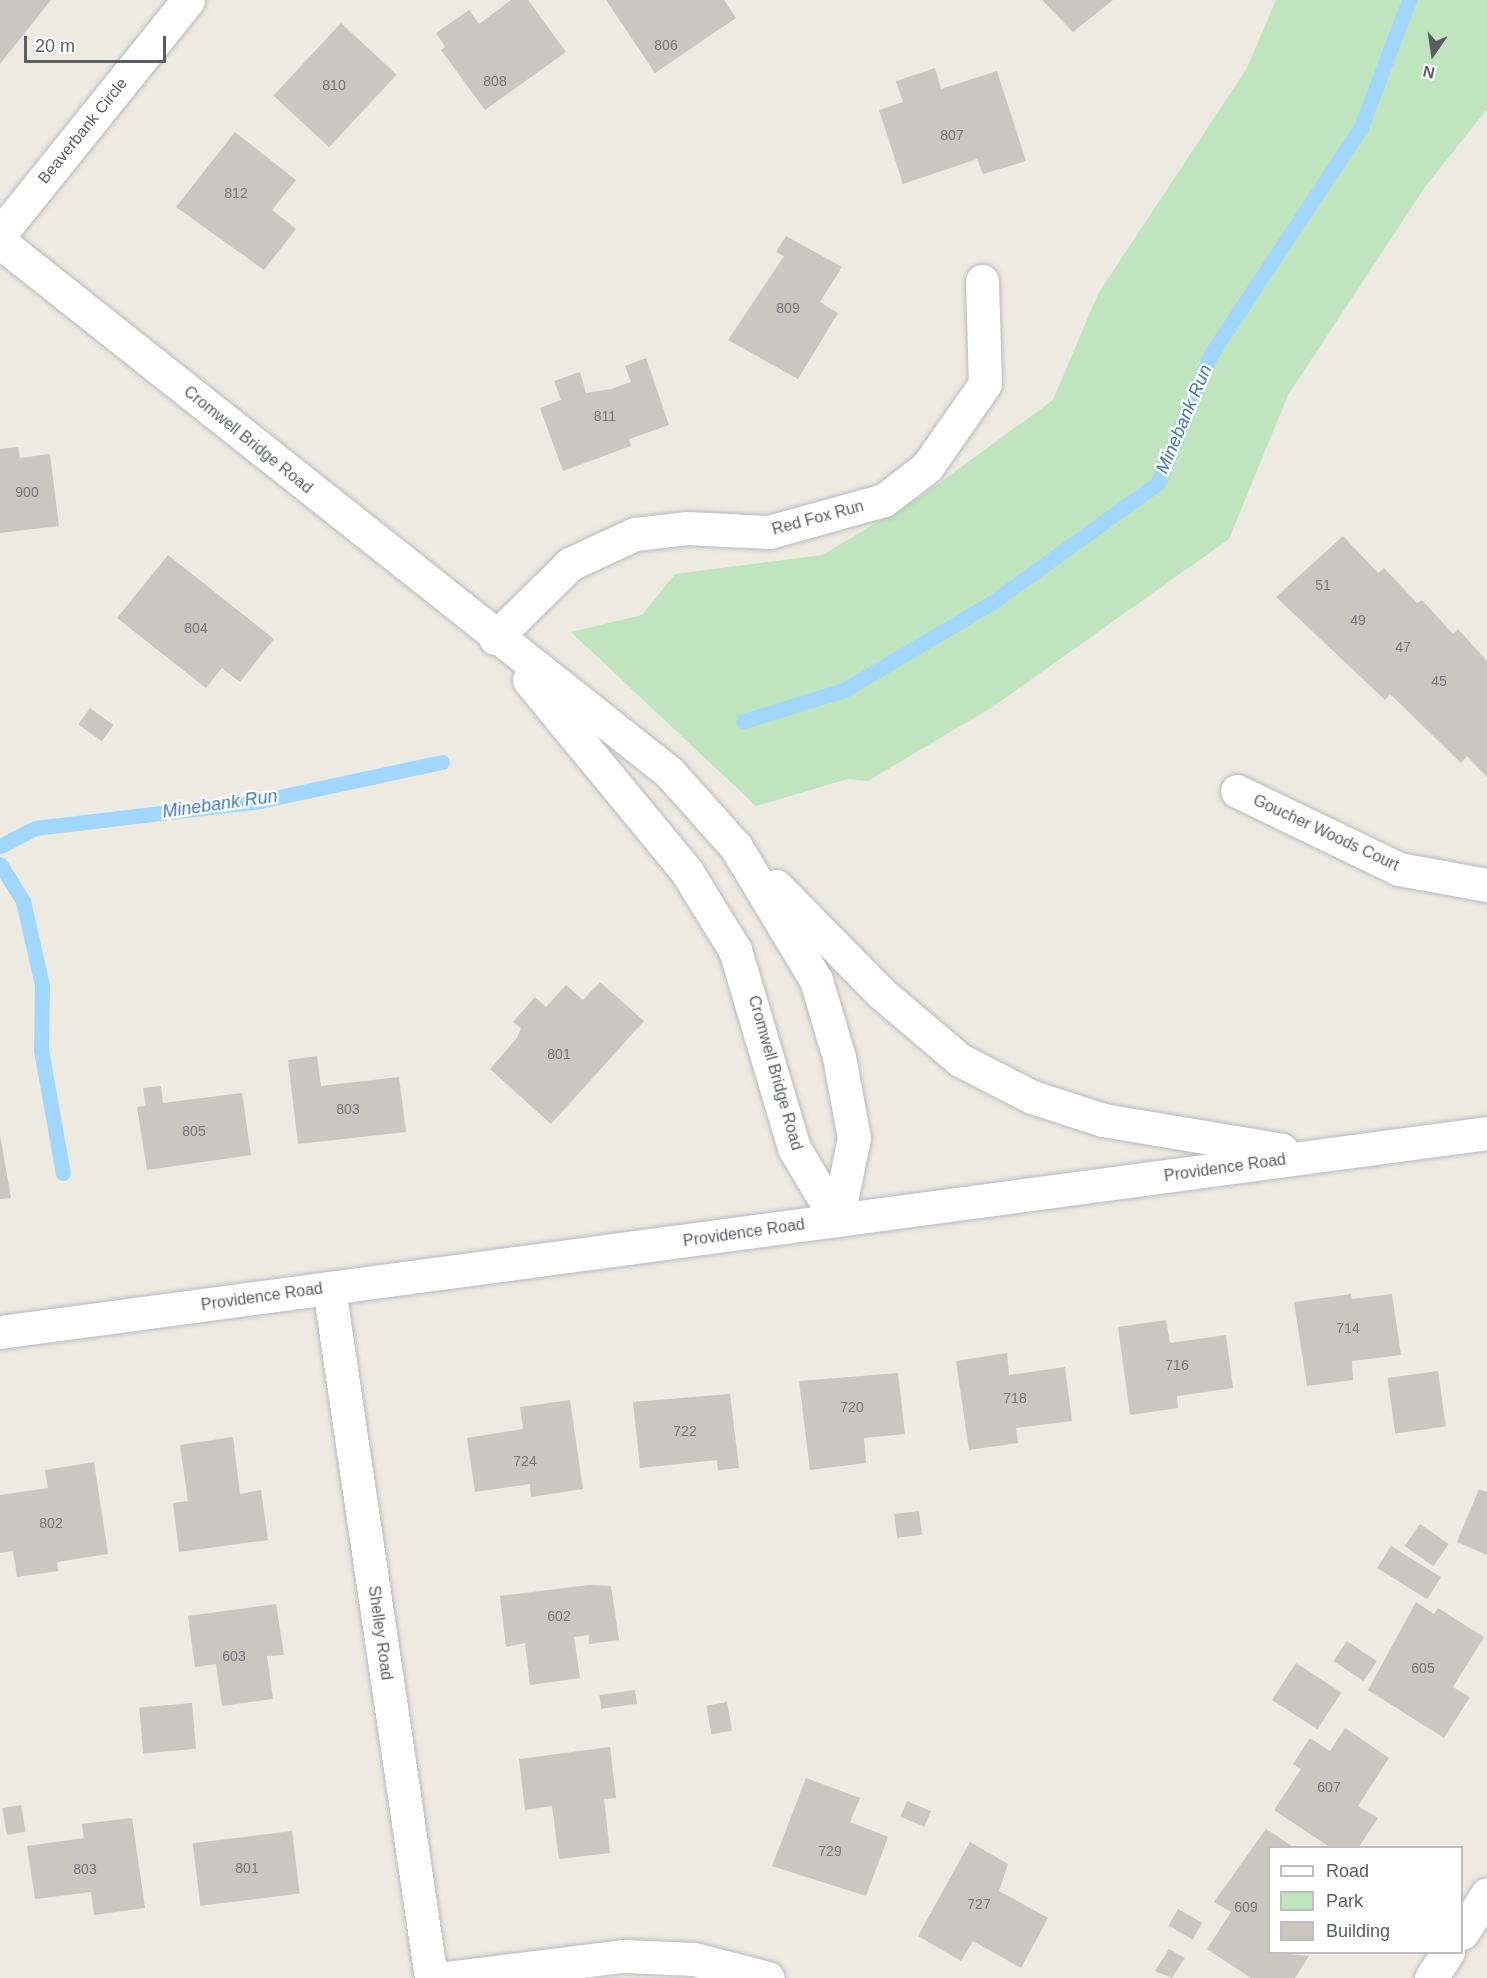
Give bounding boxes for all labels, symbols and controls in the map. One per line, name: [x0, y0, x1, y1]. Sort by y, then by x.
scale bar: [27, 24, 170, 62]
north arrow: [1403, 24, 1463, 84]
text: 20 m: [35, 36, 75, 56]
house number: 806: [654, 37, 678, 53]
text: N: [1421, 62, 1436, 82]
house number: 808: [483, 73, 507, 89]
street label: Beaverbank Circle: [34, 74, 132, 188]
house number: 810: [322, 77, 346, 93]
house number: 807: [940, 127, 964, 143]
house number: 812: [224, 185, 248, 201]
house number: 809: [776, 300, 800, 316]
water label: Minebank Run: [1151, 361, 1217, 477]
street label: Cromwell Bridge Road: [180, 382, 316, 498]
house number: 811: [594, 408, 616, 424]
house number: 900: [15, 484, 39, 500]
street label: Red Fox Run: [770, 497, 866, 539]
house number: 51: [1315, 577, 1331, 593]
house number: 49: [1350, 612, 1366, 628]
house number: 804: [184, 620, 208, 636]
house number: 47: [1395, 639, 1411, 655]
house number: 45: [1431, 673, 1447, 689]
water label: Minebank Run: [161, 785, 279, 823]
street label: Goucher Woods Court: [1250, 791, 1402, 875]
street label: Cromwell Bridge Road: [744, 993, 806, 1153]
house number: 801: [547, 1046, 571, 1062]
house number: 803: [336, 1101, 360, 1117]
house number: 805: [182, 1123, 206, 1139]
street label: Providence Road: [1163, 1150, 1287, 1186]
street label: Providence Road: [682, 1215, 806, 1251]
street label: Providence Road: [200, 1279, 324, 1315]
house number: 714: [1336, 1320, 1360, 1336]
house number: 716: [1165, 1357, 1189, 1373]
house number: 718: [1003, 1390, 1027, 1406]
house number: 720: [840, 1399, 864, 1415]
house number: 722: [673, 1423, 697, 1439]
house number: 724: [513, 1453, 537, 1469]
house number: 802: [39, 1515, 63, 1531]
street label: Shelley Road: [364, 1585, 396, 1681]
house number: 602: [547, 1608, 571, 1624]
house number: 603: [222, 1648, 246, 1664]
house number: 605: [1411, 1660, 1435, 1676]
house number: 607: [1317, 1779, 1341, 1795]
house number: 729: [818, 1843, 842, 1859]
legend: [1268, 1846, 1463, 1954]
house number: 801: [235, 1860, 259, 1876]
house number: 803: [73, 1861, 97, 1877]
text: Road: [1326, 1861, 1369, 1881]
text: Park: [1326, 1891, 1363, 1911]
house number: 727: [967, 1896, 991, 1912]
house number: 609: [1234, 1899, 1258, 1915]
text: Building: [1326, 1921, 1390, 1941]

